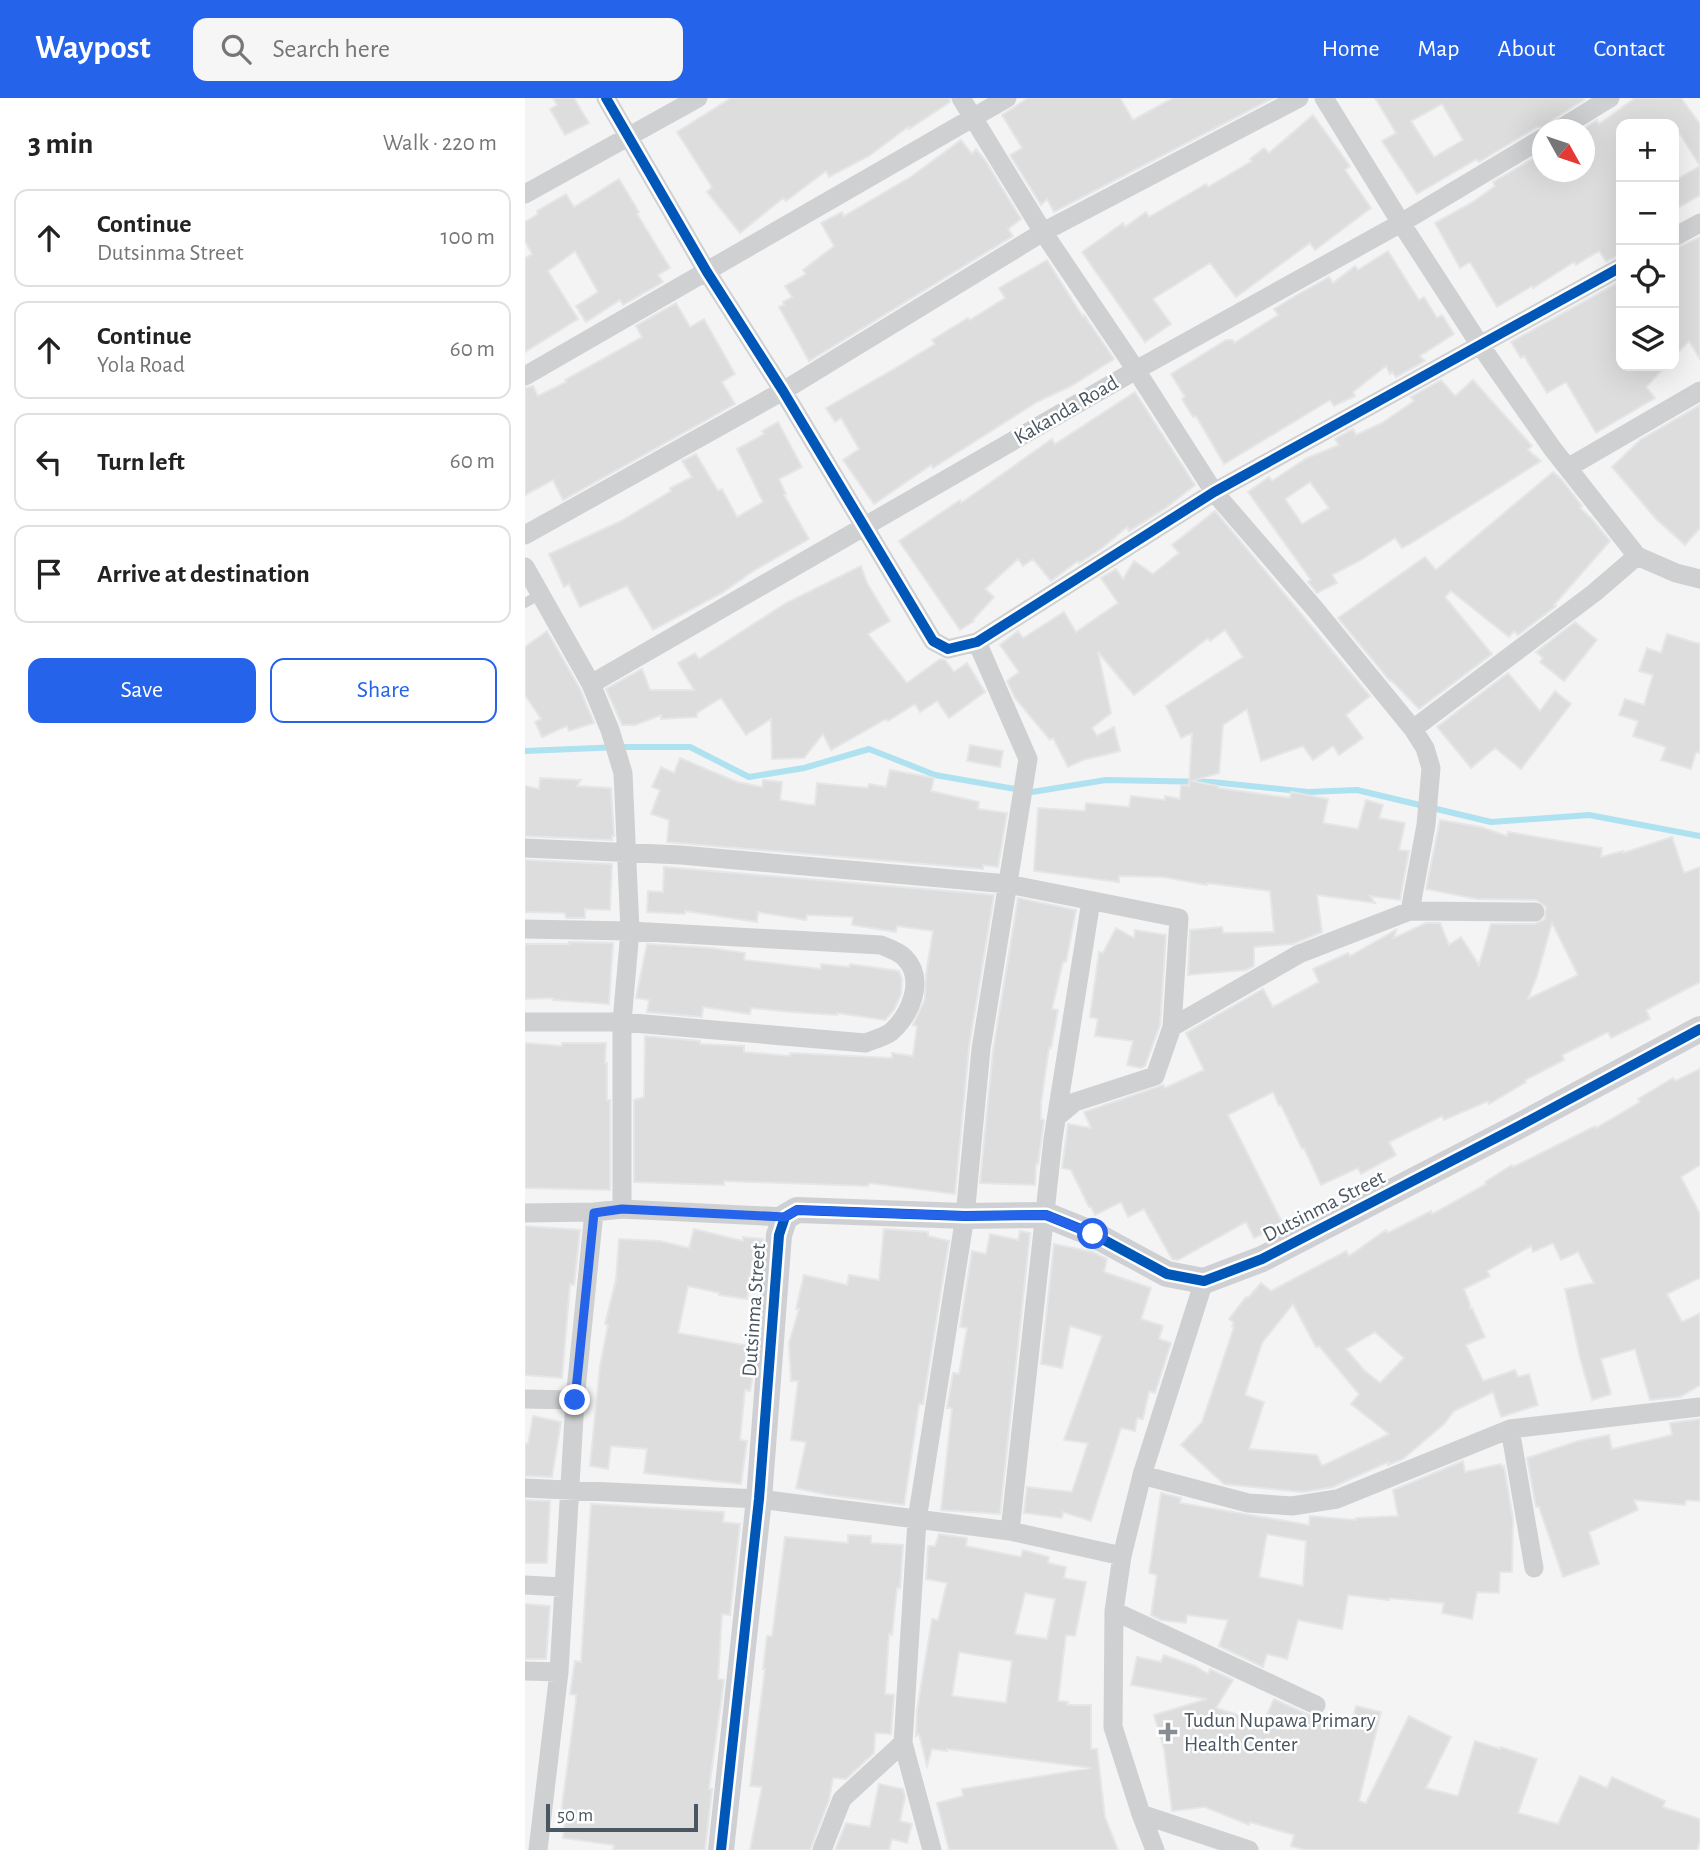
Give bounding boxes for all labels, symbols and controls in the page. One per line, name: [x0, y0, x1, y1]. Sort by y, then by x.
search box: [193, 18, 683, 81]
icon: search: [217, 30, 255, 68]
text: Waypost: [35, 32, 151, 65]
text: Search here: [273, 36, 390, 62]
text: Home: [1322, 37, 1380, 61]
text: Map: [1418, 37, 1460, 61]
text: About: [1498, 37, 1555, 61]
text: Contact: [1593, 37, 1665, 61]
north arrow: [1532, 119, 1595, 182]
map controls: [1616, 119, 1679, 371]
button: +: [1616, 119, 1679, 182]
text: 3 min: [28, 129, 93, 159]
text: Walk · 220 m: [383, 132, 497, 155]
button: −: [1616, 182, 1679, 245]
text: Continue: [97, 211, 192, 237]
icon: ahead: [30, 219, 68, 257]
text: 100 m: [441, 226, 495, 249]
text: Dutsinma Street: [97, 242, 244, 265]
button: locate: [1616, 245, 1679, 308]
button: layers: [1616, 308, 1679, 371]
text: Continue: [97, 323, 192, 349]
icon: ahead: [30, 331, 68, 369]
text: 60 m: [450, 338, 495, 361]
text: Yola Road: [97, 354, 185, 377]
street label: Kakanda Road: [1010, 372, 1122, 448]
icon: left: [30, 443, 68, 481]
text: Turn left: [97, 449, 185, 475]
text: 60 m: [450, 450, 495, 473]
icon: arrive: [30, 555, 68, 593]
text: Arrive at destination: [97, 561, 310, 587]
button: Save: [28, 658, 256, 723]
button: Share: [270, 658, 497, 723]
street label: Dutsinma Street: [1260, 1166, 1389, 1246]
route start: [1077, 1218, 1108, 1249]
street label: Dutsinma Street: [739, 1242, 769, 1377]
route end: [559, 1384, 590, 1415]
place label: Tudun Nupawa Primary Health Center: [1184, 1710, 1376, 1755]
marker: Tudun Nupawa Primary Health Center: [1158, 1722, 1178, 1742]
scale bar: [546, 1801, 698, 1833]
text: 50 m: [557, 1806, 593, 1825]

